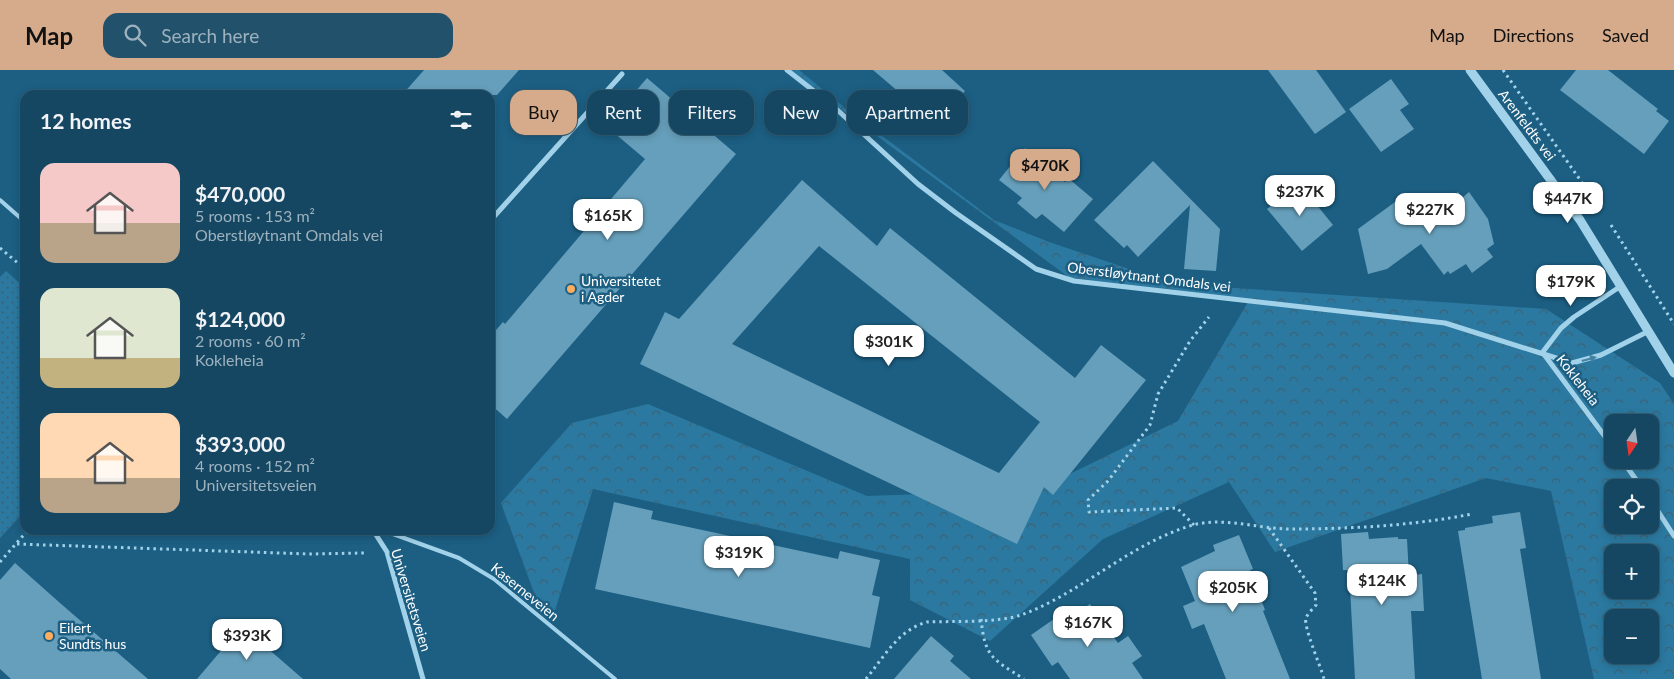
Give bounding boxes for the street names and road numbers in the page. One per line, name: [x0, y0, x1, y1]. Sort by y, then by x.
street label: Arenfeldts vei: [1495, 86, 1560, 164]
street label: Oberstløytnant Omdals vei: [1066, 258, 1232, 295]
street label: Kokleheia: [1553, 351, 1604, 409]
street label: Universitetsveien: [388, 546, 435, 653]
street label: Kaserneveien: [488, 559, 563, 624]

